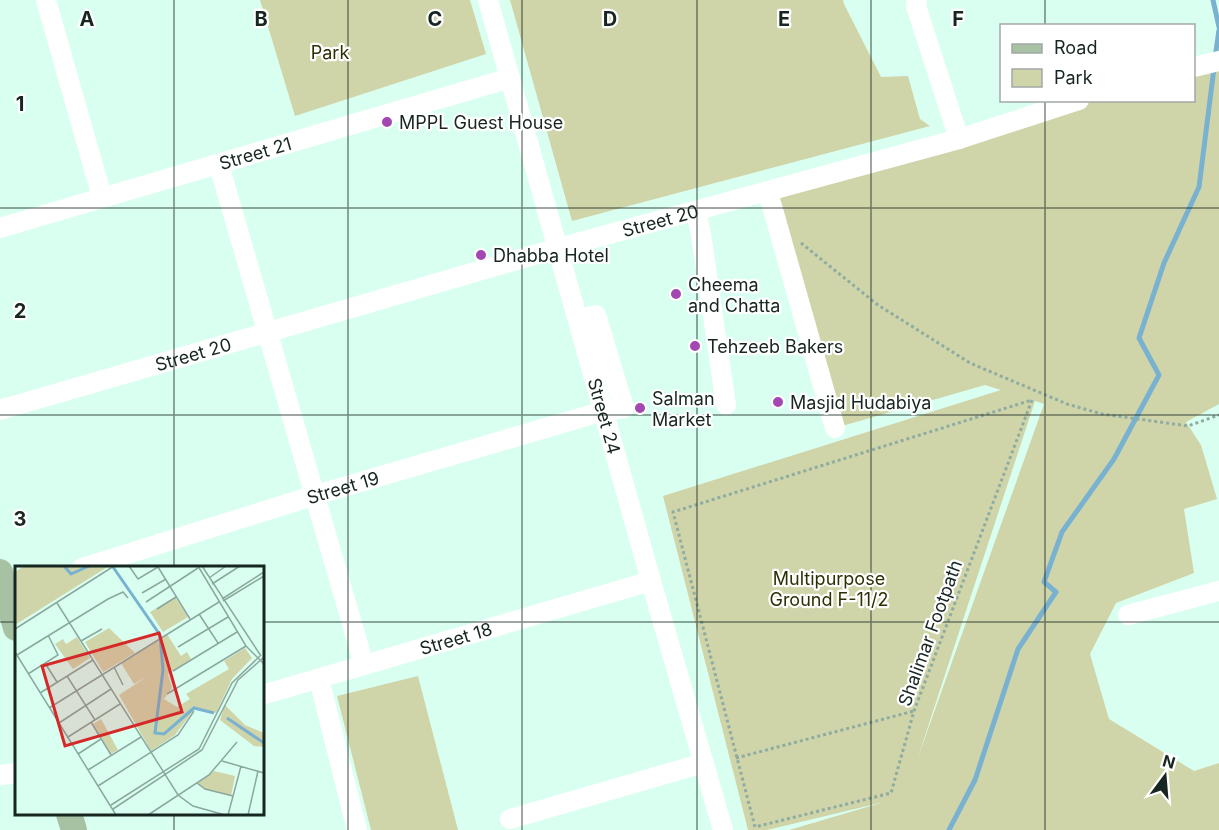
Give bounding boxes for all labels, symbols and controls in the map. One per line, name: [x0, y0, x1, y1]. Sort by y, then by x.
text: A: [80, 7, 95, 31]
text: B: [254, 7, 268, 31]
text: C: [428, 7, 442, 31]
text: D: [603, 7, 617, 31]
text: E: [778, 7, 790, 31]
text: F: [952, 7, 964, 31]
legend: [1000, 24, 1195, 102]
text: Road: [1054, 37, 1097, 58]
park label: Park: [311, 42, 349, 63]
text: Park: [1054, 67, 1093, 88]
text: 1: [16, 92, 24, 116]
place label: MPPL Guest House: [399, 112, 563, 133]
marker: MPPL Guest House: [380, 115, 394, 129]
street label: Street 21: [217, 132, 294, 173]
street label: Street 20: [620, 200, 701, 241]
place label: Dhabba Hotel: [493, 245, 609, 266]
marker: Dhabba Hotel: [474, 248, 488, 262]
place label: Cheema and Chatta: [688, 274, 780, 316]
marker: Cheema and Chatta: [669, 287, 683, 301]
text: 2: [14, 299, 26, 323]
street label: Street 20: [153, 333, 234, 375]
place label: Tehzeeb Bakers: [707, 336, 843, 357]
marker: Tehzeeb Bakers: [688, 339, 702, 353]
street label: Street 24: [584, 375, 625, 456]
place label: Salman Market: [652, 388, 715, 430]
place label: Masjid Hudabiya: [790, 392, 931, 413]
marker: Masjid Hudabiya: [771, 395, 785, 409]
marker: Salman Market: [633, 401, 647, 415]
street label: Street 19: [304, 467, 381, 508]
text: 3: [14, 507, 26, 531]
street label: Shalimar Footpath: [894, 557, 966, 709]
inset map: [15, 566, 264, 815]
park label: Multipurpose Ground F-11/2: [769, 568, 889, 610]
street label: Street 18: [417, 618, 494, 659]
north arrow: [1135, 746, 1195, 806]
text: N: [1161, 750, 1178, 773]

